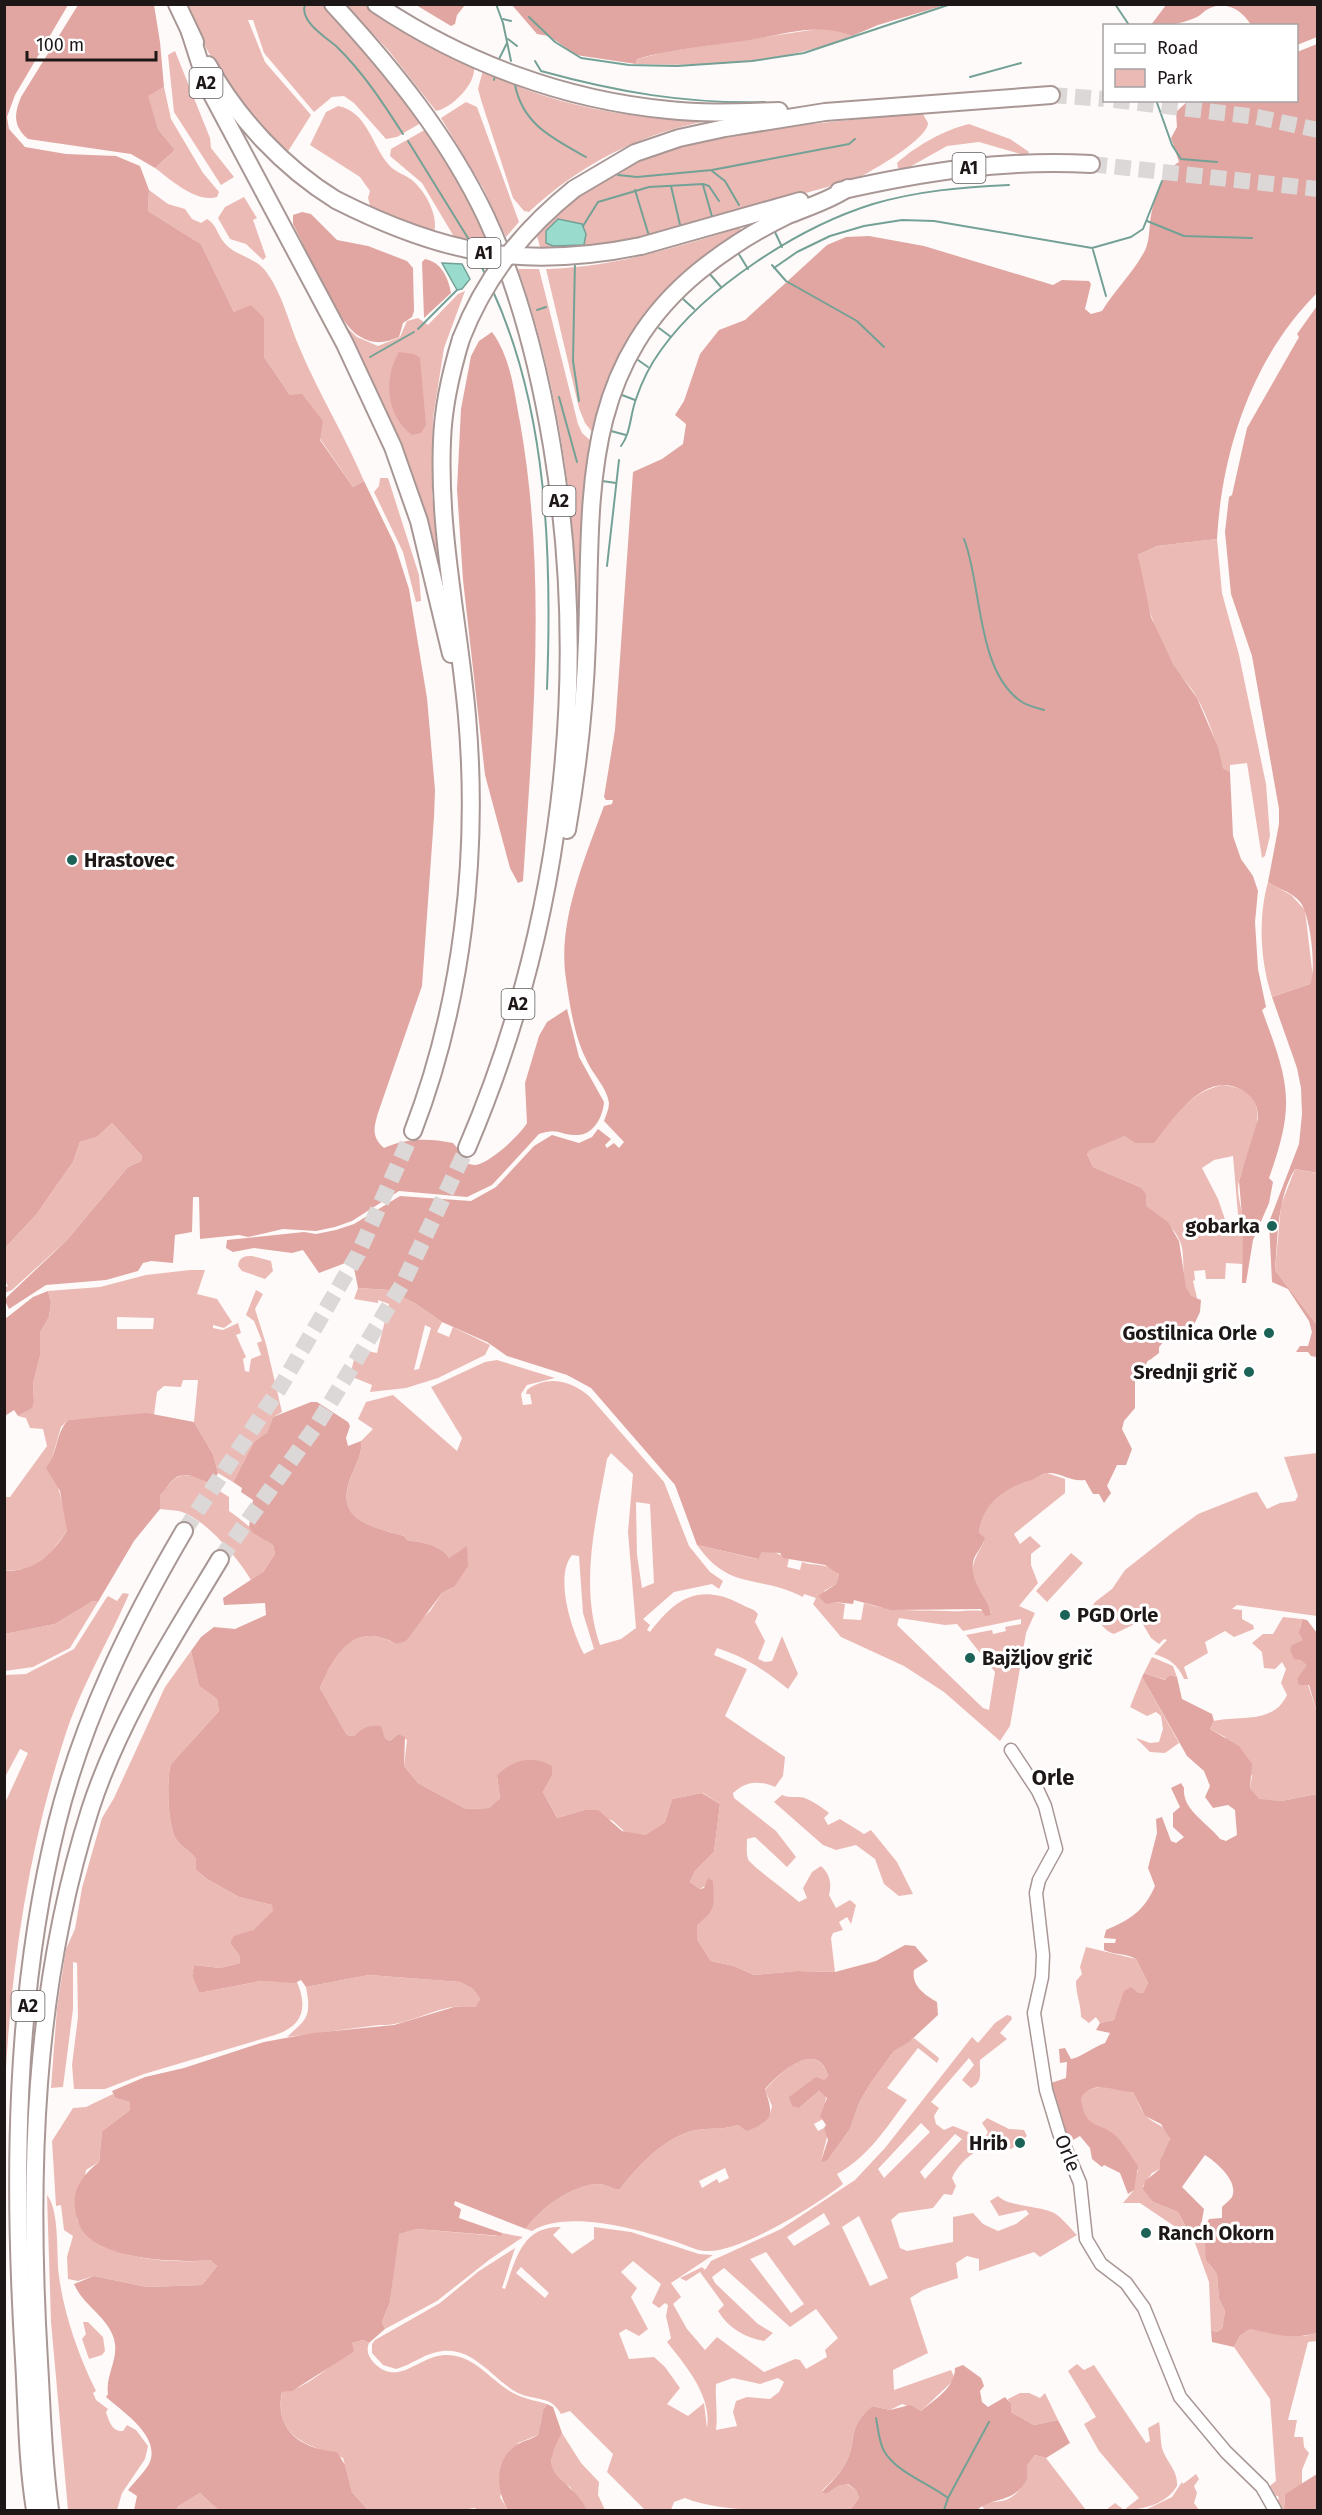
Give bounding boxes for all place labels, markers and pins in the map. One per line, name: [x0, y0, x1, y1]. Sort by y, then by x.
place label: Hrastovec: [84, 848, 175, 872]
marker: Hrastovec: [65, 853, 79, 867]
place label: gobarka: [1185, 1214, 1260, 1238]
marker: gobarka: [1265, 1219, 1279, 1233]
place label: Gostilnica Orle: [1122, 1321, 1257, 1345]
marker: Gostilnica Orle: [1262, 1326, 1276, 1340]
place label: Srednji grič: [1133, 1360, 1237, 1384]
marker: Srednji grič: [1242, 1365, 1256, 1379]
place label: PGD Orle: [1077, 1603, 1158, 1627]
marker: PGD Orle: [1058, 1608, 1072, 1622]
place label: Bajžljov grič: [982, 1646, 1093, 1670]
marker: Bajžljov grič: [963, 1651, 977, 1665]
place label: Hrib: [969, 2131, 1008, 2155]
marker: Hrib: [1013, 2136, 1027, 2150]
place label: Ranch Okorn: [1158, 2221, 1274, 2245]
marker: Ranch Okorn: [1139, 2226, 1153, 2240]

